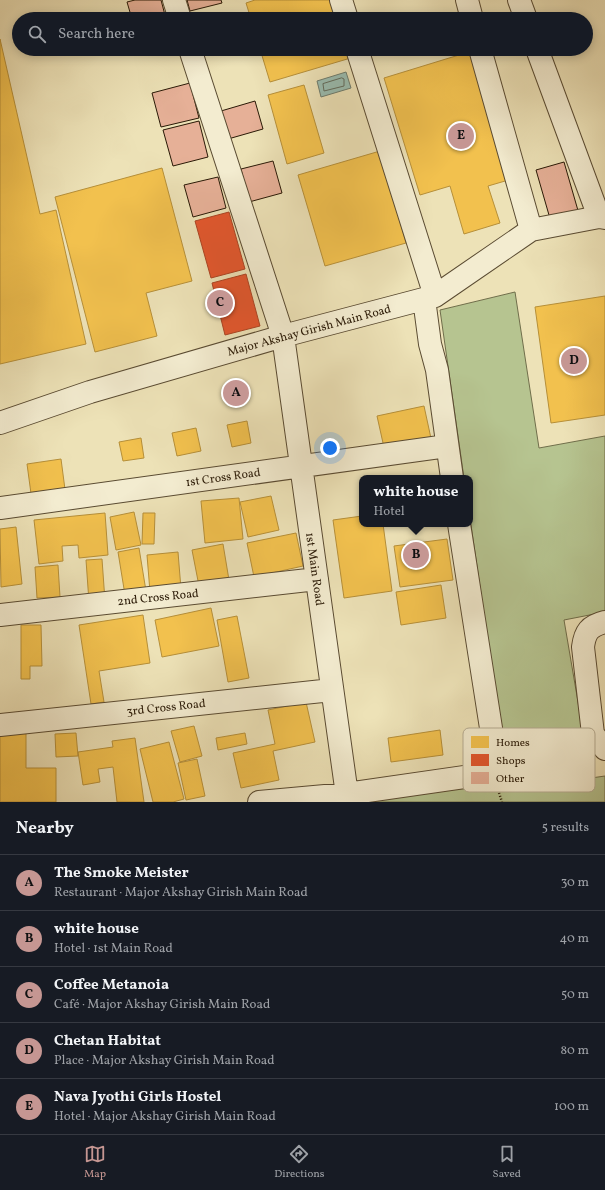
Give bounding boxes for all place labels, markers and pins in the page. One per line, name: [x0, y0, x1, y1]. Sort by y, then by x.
pin: E: [448, 121, 474, 151]
pin: C: [207, 288, 233, 318]
pin: D: [561, 346, 587, 376]
pin: A: [223, 378, 249, 408]
pin: B: [403, 540, 429, 570]

